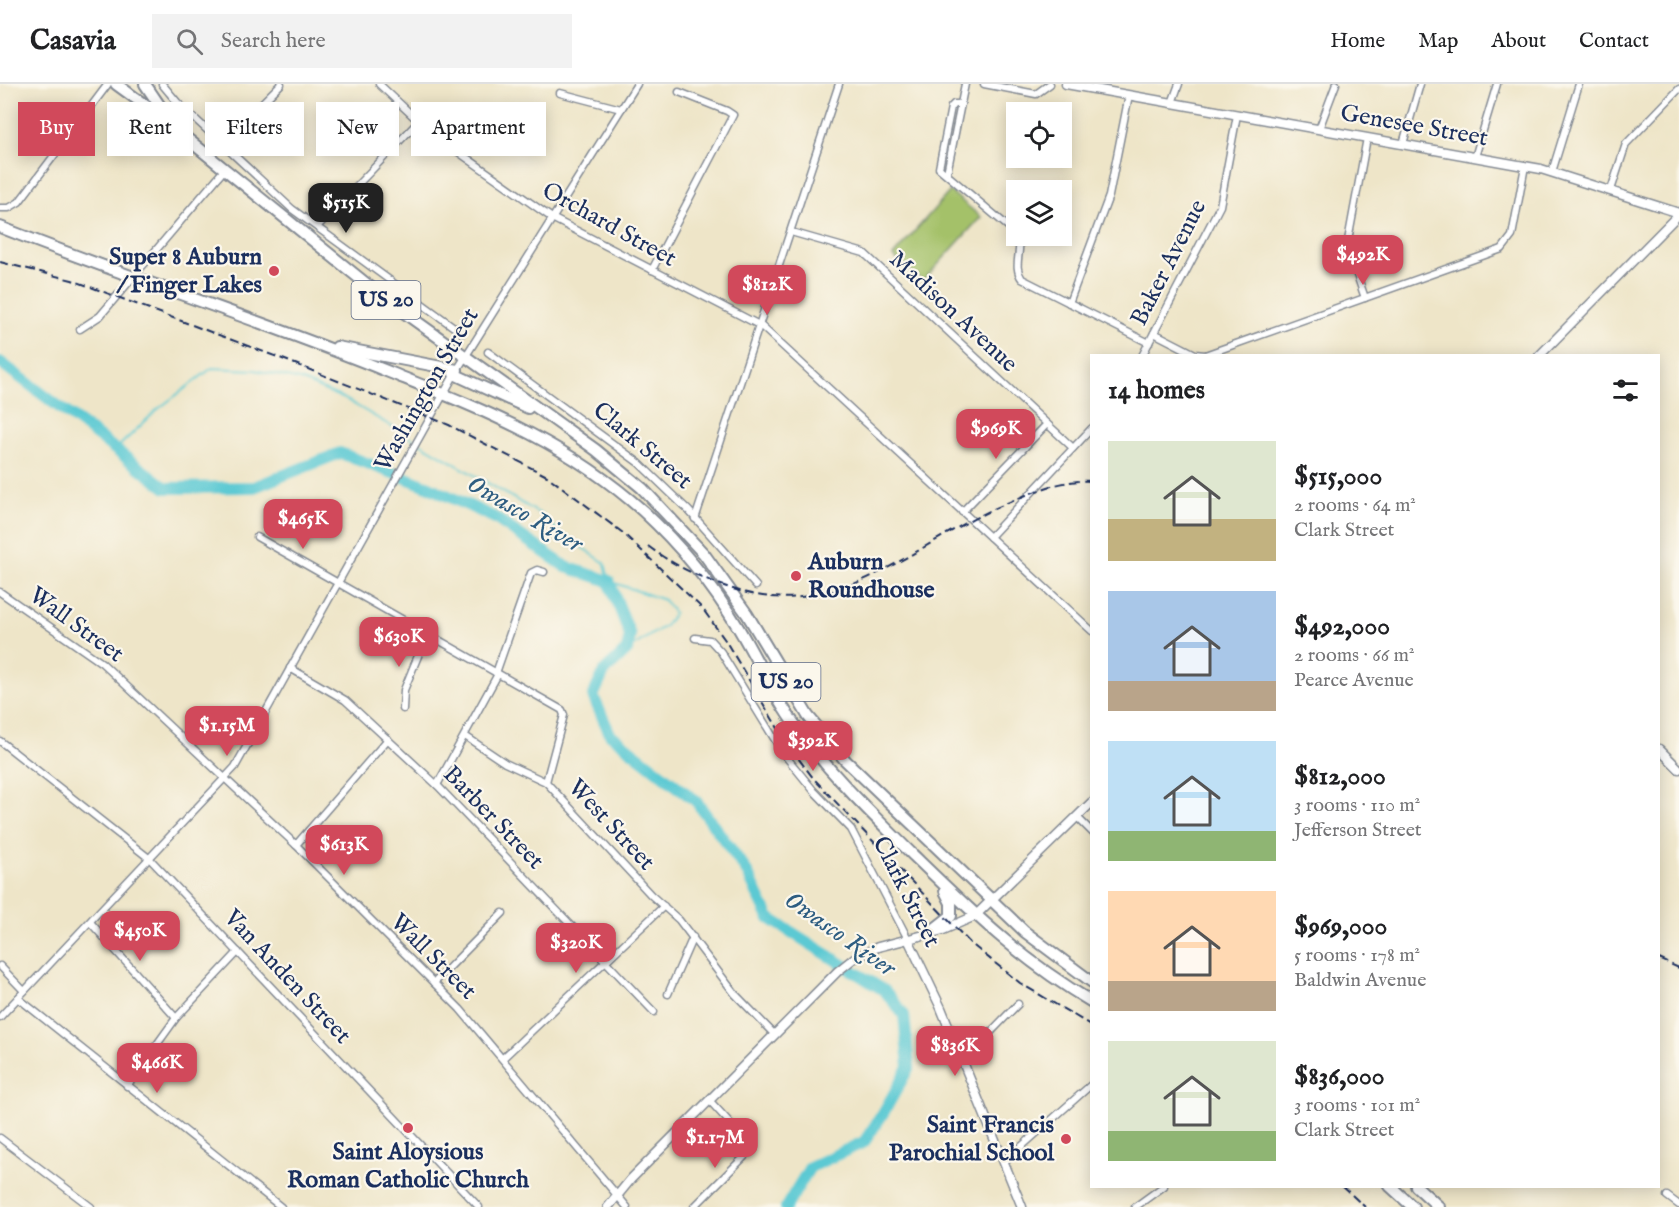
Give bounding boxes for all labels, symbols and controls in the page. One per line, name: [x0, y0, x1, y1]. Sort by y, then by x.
search box: [152, 14, 572, 68]
text: Casavia: [30, 24, 116, 59]
icon: search: [173, 25, 206, 58]
text: Search here: [221, 27, 326, 55]
text: Home: [1330, 28, 1385, 55]
text: Map: [1418, 28, 1458, 55]
text: About: [1491, 28, 1546, 55]
text: Contact: [1579, 28, 1649, 55]
street label: Genesee Street: [1338, 98, 1490, 154]
chip: Buy: [18, 102, 95, 156]
chip: Rent: [107, 102, 193, 156]
chip: Filters: [205, 102, 304, 156]
chip: New: [316, 102, 399, 156]
chip: Apartment: [411, 102, 546, 156]
map controls: [1006, 102, 1072, 246]
button: locate: [1006, 102, 1072, 168]
street label: Orchard Street: [536, 175, 682, 275]
button: layers: [1006, 180, 1072, 246]
pin: $515K: [304, 183, 388, 234]
text: $515K: [322, 190, 370, 215]
street label: Baker Avenue: [1124, 195, 1214, 331]
pin: $492K: [1321, 235, 1405, 286]
place label: Super 8 Auburn / Finger Lakes: [109, 242, 263, 301]
text: $492K: [1336, 242, 1390, 267]
street label: Madison Avenue: [882, 244, 1024, 380]
marker: Super 8 Auburn / Finger Lakes: [267, 264, 281, 278]
pin: $812K: [725, 265, 809, 316]
text: $812K: [742, 272, 792, 297]
road number: US 20: [352, 281, 420, 319]
street label: Washington Street: [368, 303, 486, 477]
text: 14 homes: [1108, 374, 1205, 407]
icon: filters: [1609, 374, 1642, 407]
street label: Clark Street: [586, 395, 698, 497]
pin: $969K: [954, 409, 1038, 460]
text: $969K: [970, 416, 1022, 441]
text: $515,000: [1294, 460, 1382, 493]
icon: home: [1156, 465, 1228, 537]
water label: Owasco River: [461, 468, 590, 561]
text: 2 rooms · 64 m²: [1294, 493, 1416, 518]
pin: $465K: [261, 499, 345, 550]
text: $465K: [277, 506, 329, 531]
text: Clark Street: [1294, 518, 1394, 543]
place label: Auburn Roundhouse: [807, 547, 934, 606]
marker: Auburn Roundhouse: [789, 569, 803, 583]
street label: Wall Street: [22, 580, 130, 670]
text: $492,000: [1294, 610, 1390, 643]
icon: home: [1156, 615, 1228, 687]
pin: $630K: [357, 617, 441, 668]
text: $630K: [373, 624, 425, 649]
text: 2 rooms · 66 m²: [1294, 643, 1415, 668]
road number: US 20: [752, 663, 820, 701]
text: Pearce Avenue: [1294, 668, 1414, 693]
pin: $1.15M: [178, 706, 276, 757]
text: $1.15M: [199, 713, 255, 738]
pin: $392K: [771, 721, 855, 772]
text: $392K: [787, 728, 839, 753]
street label: Barber Street: [436, 760, 550, 876]
text: $812,000: [1294, 760, 1386, 793]
icon: home: [1156, 765, 1228, 837]
street label: West Street: [561, 773, 661, 877]
text: 3 rooms · 110 m²: [1294, 793, 1420, 818]
text: Jefferson Street: [1294, 818, 1422, 843]
pin: $613K: [302, 825, 386, 876]
street label: Clark Street: [865, 831, 947, 953]
text: $613K: [320, 832, 368, 857]
water label: Owasco River: [778, 884, 903, 985]
street label: Van Anden Street: [216, 902, 357, 1051]
street label: Wall Street: [383, 907, 483, 1007]
text: $969,000: [1294, 910, 1387, 943]
pin: $450K: [98, 911, 182, 962]
icon: home: [1156, 915, 1228, 987]
text: $450K: [114, 918, 166, 943]
pin: $320K: [534, 923, 618, 974]
text: $320K: [550, 930, 602, 955]
text: 5 rooms · 178 m²: [1294, 943, 1420, 968]
text: Baldwin Avenue: [1294, 968, 1426, 993]
pin: $836K: [913, 1026, 997, 1077]
text: $836K: [930, 1033, 980, 1058]
pin: $466K: [115, 1043, 199, 1094]
text: $466K: [131, 1050, 183, 1075]
text: $836,000: [1294, 1060, 1385, 1093]
icon: home: [1156, 1065, 1228, 1137]
text: 3 rooms · 101 m²: [1294, 1093, 1420, 1118]
place label: Saint Francis Parochial School: [889, 1110, 1055, 1169]
pin: $1.17M: [666, 1118, 764, 1169]
text: Clark Street: [1294, 1118, 1394, 1143]
marker: Saint Aloysious Roman Catholic Church: [401, 1121, 415, 1135]
text: $1.17M: [686, 1125, 744, 1150]
marker: Saint Francis Parochial School: [1059, 1132, 1073, 1146]
place label: Saint Aloysious Roman Catholic Church: [287, 1137, 529, 1196]

